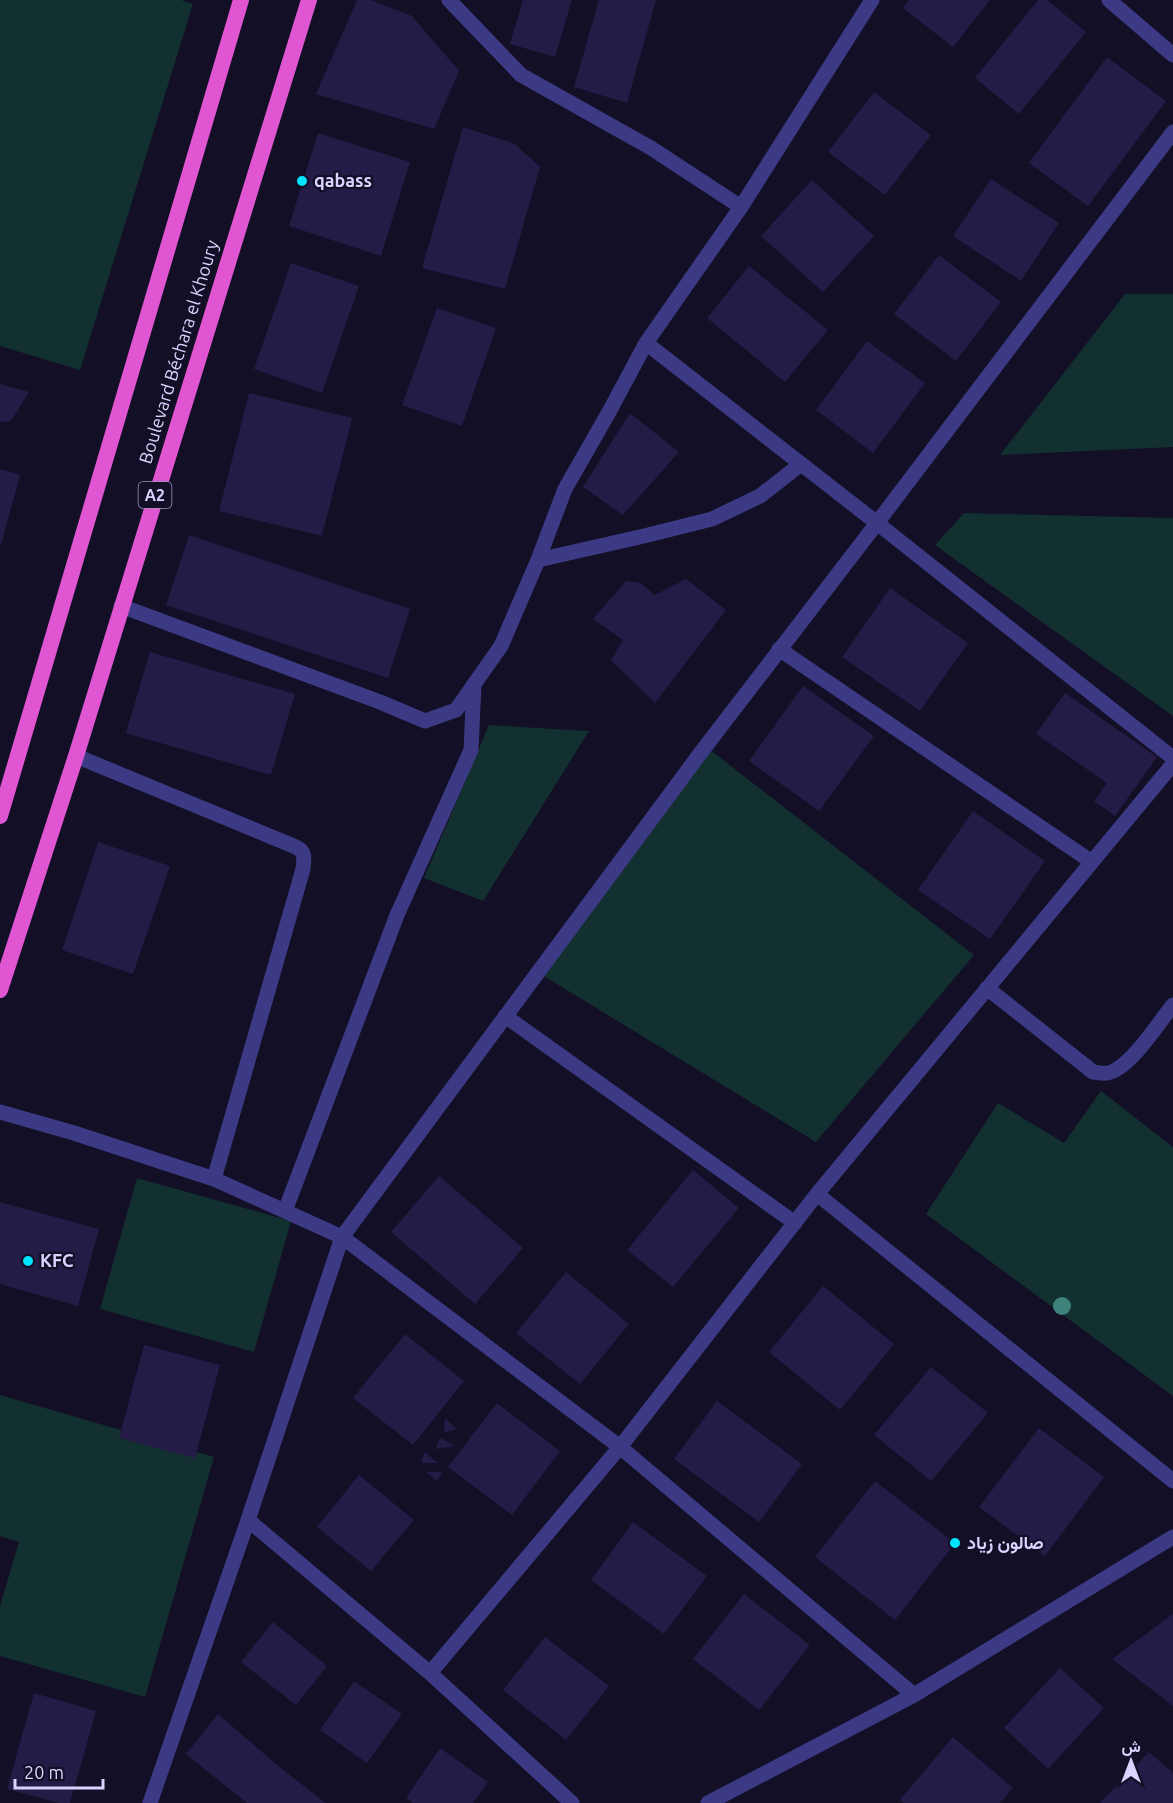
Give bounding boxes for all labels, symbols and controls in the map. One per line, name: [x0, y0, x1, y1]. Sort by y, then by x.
place label: qabass: [314, 170, 372, 190]
marker: qabass: [295, 174, 309, 188]
street label: Boulevard Béchara el Khoury: [134, 237, 222, 466]
road number: A2: [138, 482, 172, 508]
place label: KFC: [40, 1250, 74, 1270]
marker: KFC: [21, 1254, 35, 1268]
place label: صالون زياد: [967, 1532, 1044, 1554]
marker: صالون زياد: [948, 1536, 962, 1550]
north arrow: [1101, 1731, 1161, 1791]
text: ش: [1121, 1737, 1141, 1756]
scale bar: [15, 1752, 104, 1790]
text: 20 m: [24, 1762, 64, 1782]

